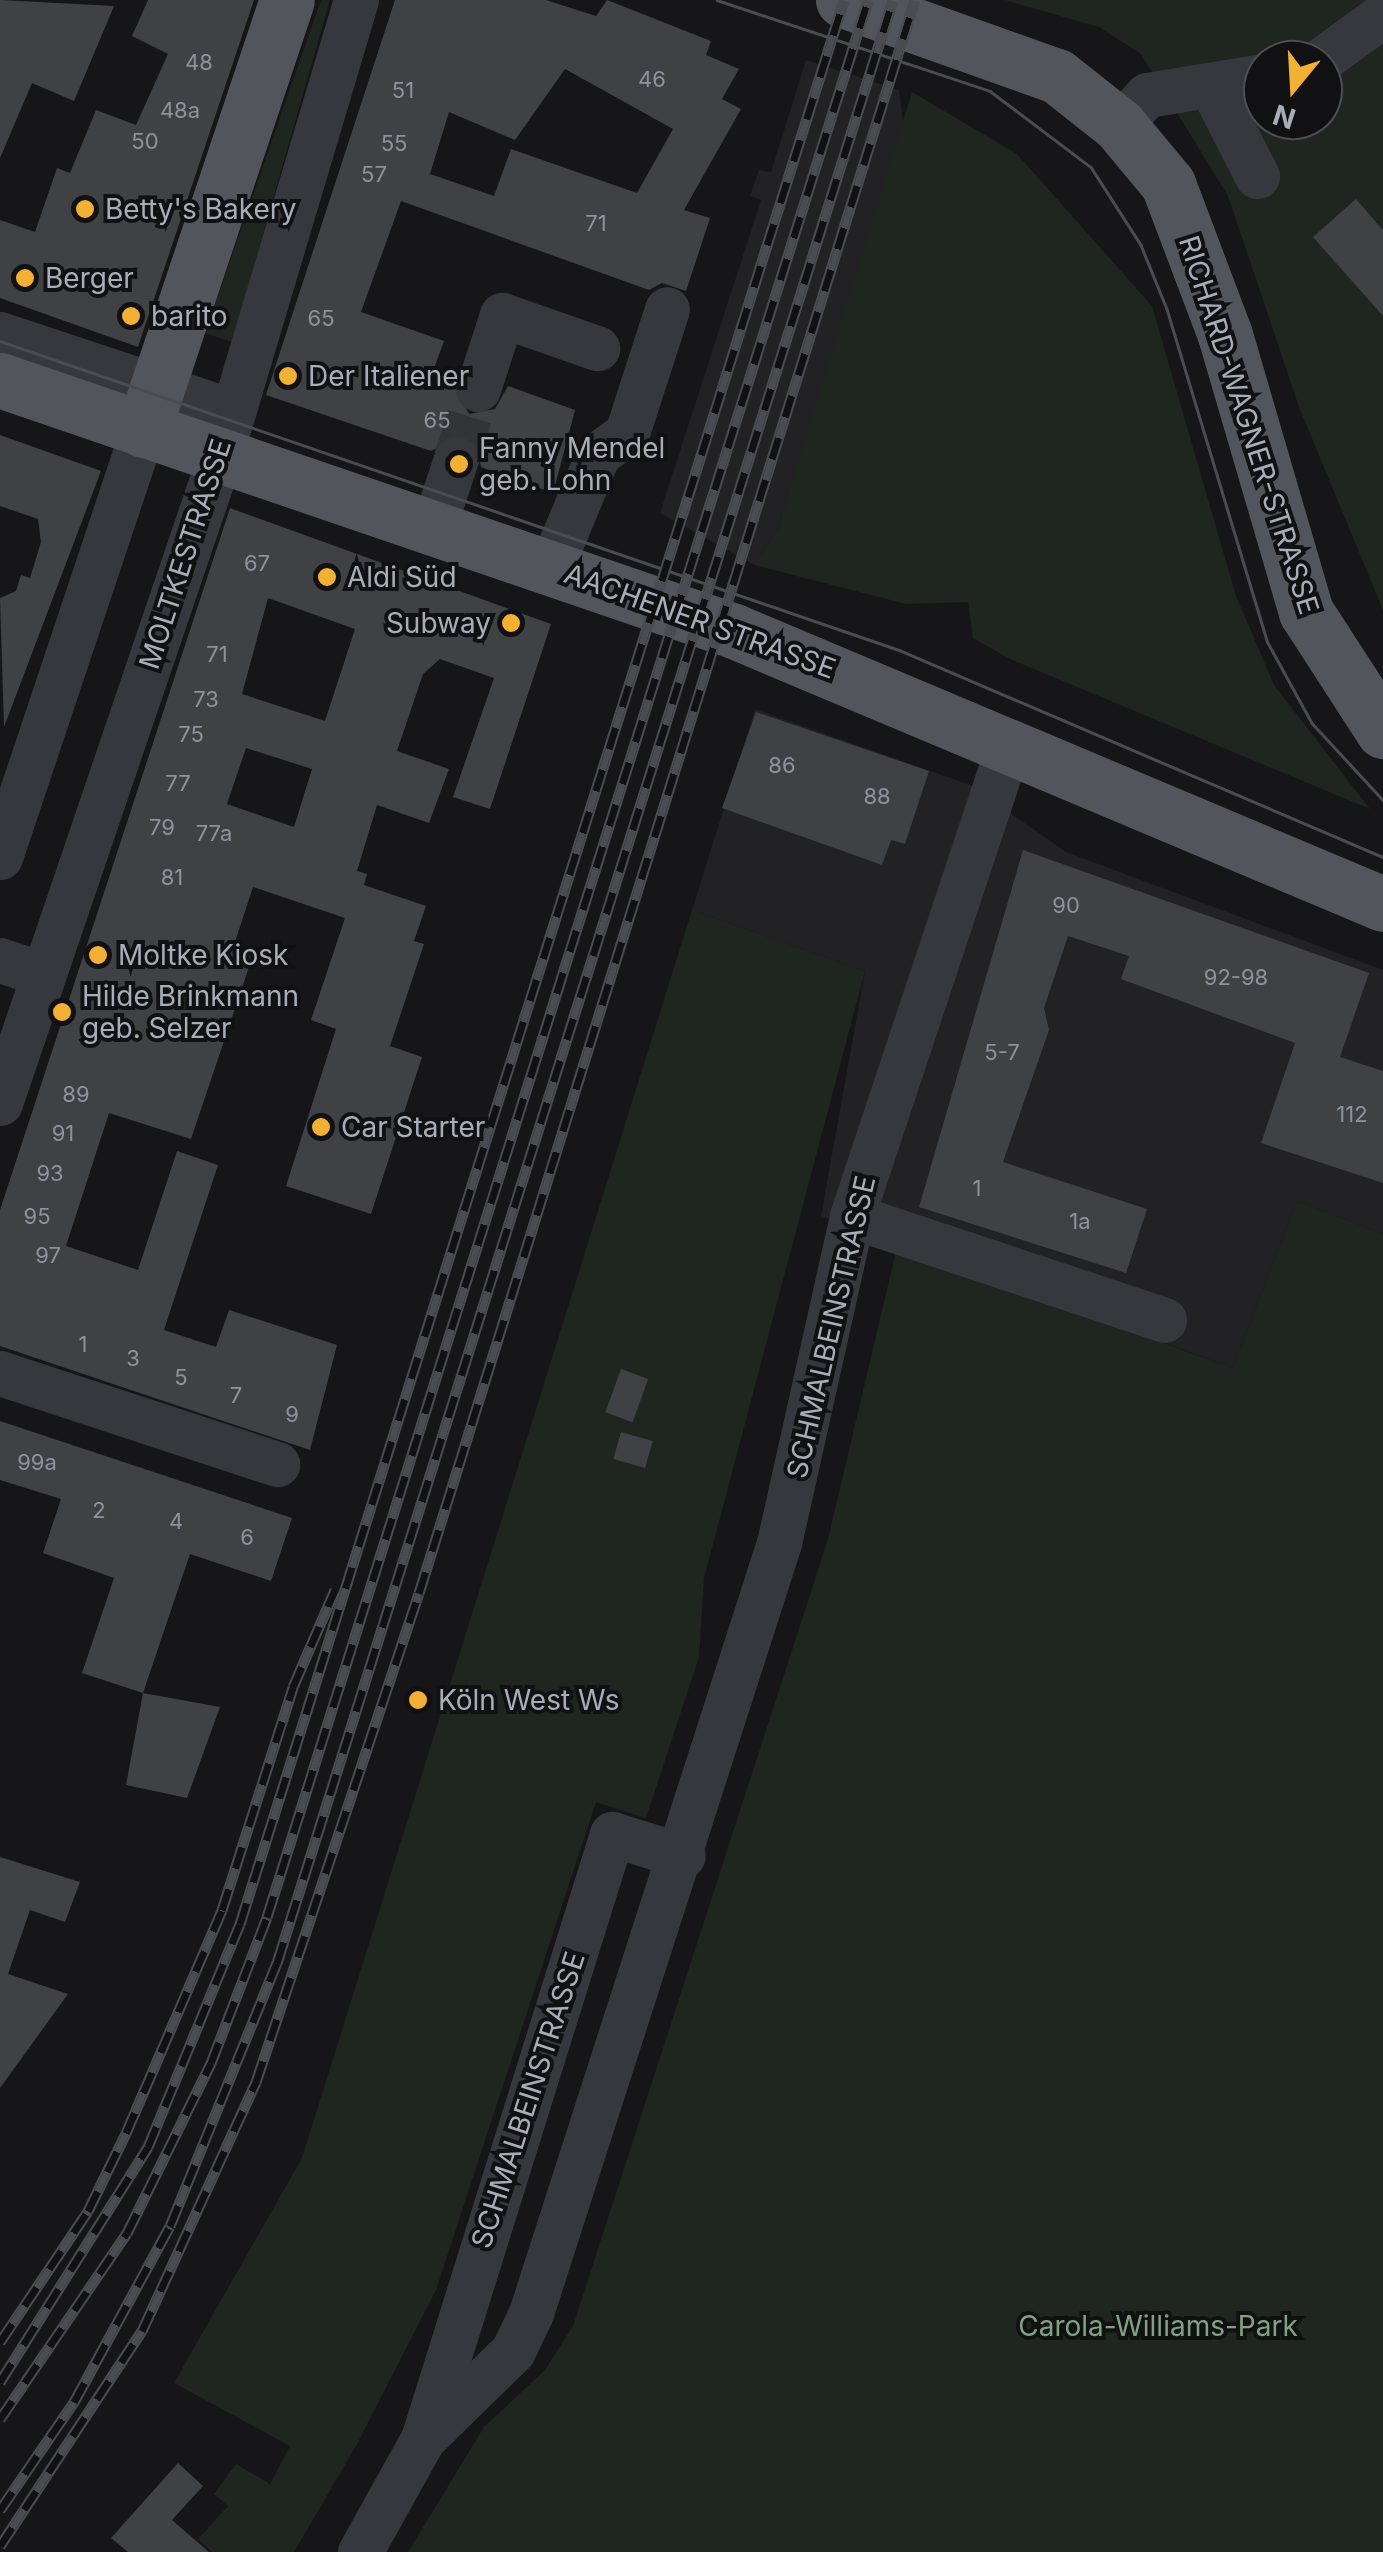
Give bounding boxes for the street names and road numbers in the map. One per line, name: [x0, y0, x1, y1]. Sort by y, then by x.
street label: RICHARD-WAGNER-STRASSE: [1172, 231, 1326, 619]
street label: MOLTKESTRASSE: [132, 435, 238, 673]
street label: AACHENER STRASSE: [560, 556, 840, 686]
street label: SCHMALBEINSTRASSE: [780, 1172, 882, 1482]
street label: SCHMALBEINSTRASSE: [464, 1948, 592, 2252]

